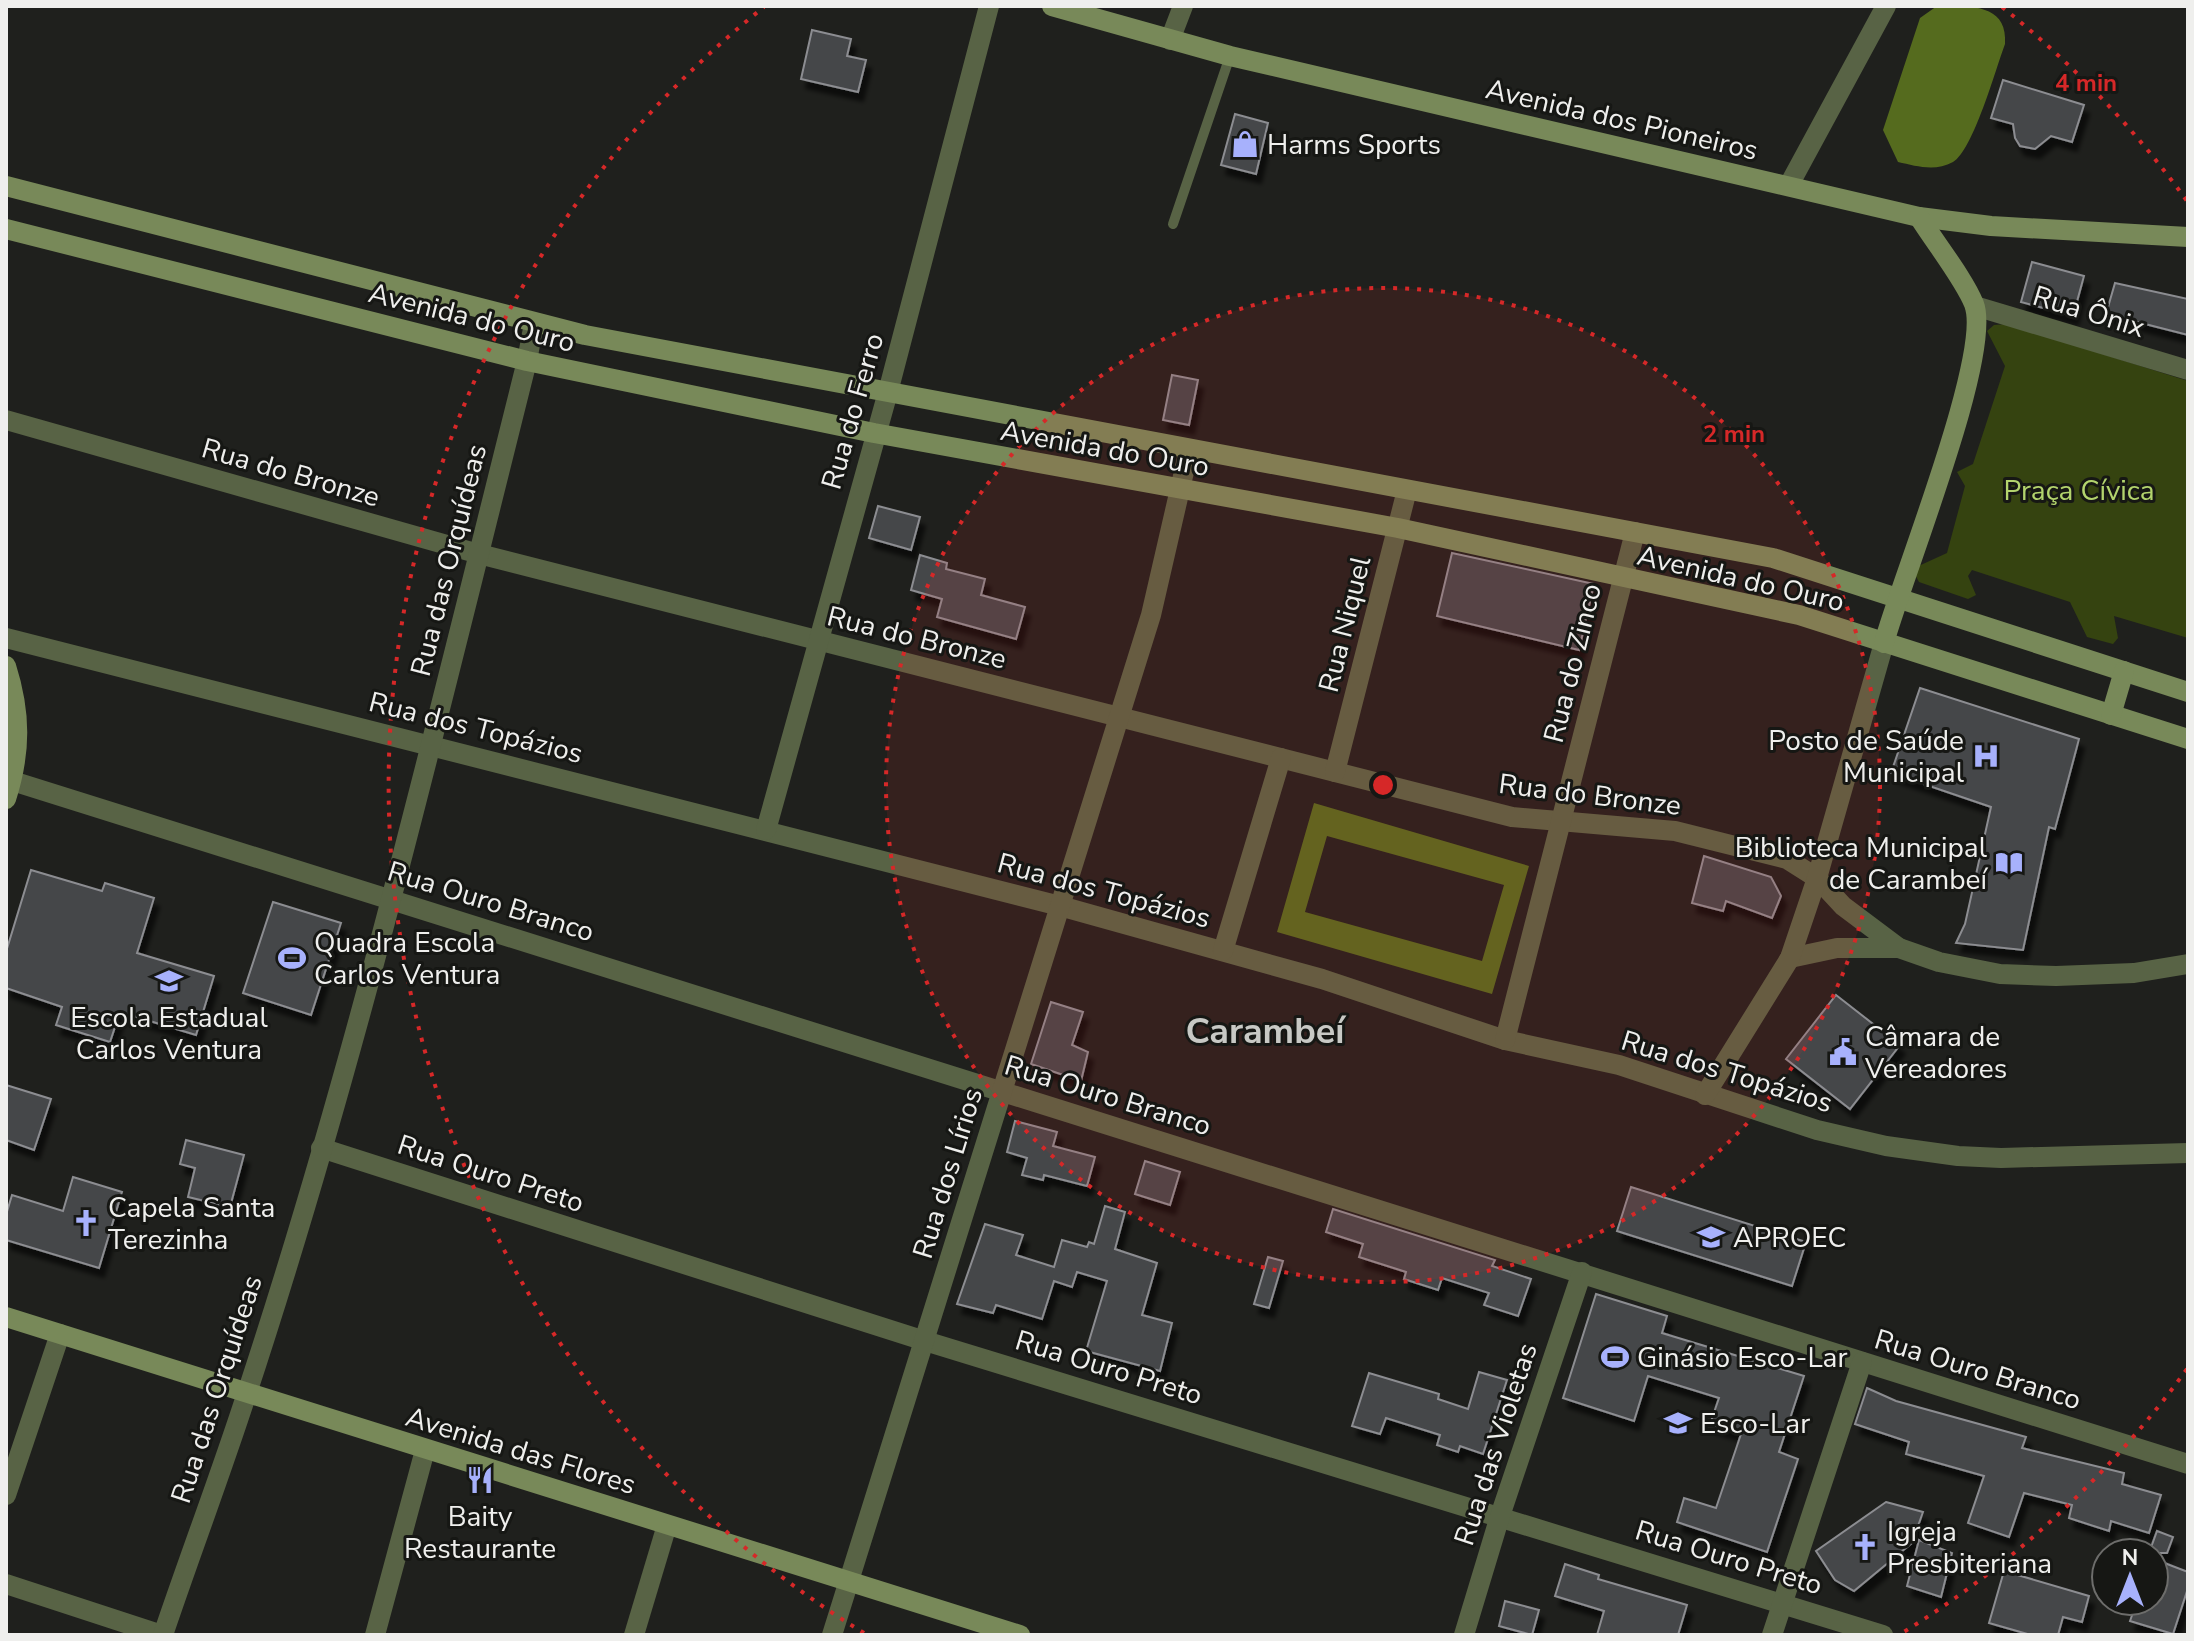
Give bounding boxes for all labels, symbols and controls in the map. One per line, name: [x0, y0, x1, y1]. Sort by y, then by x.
text: 4 min: [2055, 67, 2117, 99]
street label: Avenida dos Pioneiros: [1482, 70, 1762, 170]
place label: Harms Sports: [1267, 126, 1441, 164]
shop icon: Harms Sports: [1230, 129, 1260, 159]
street label: Avenida do Ouro: [365, 274, 579, 362]
street label: Rua Ônix: [2028, 277, 2150, 347]
street label: Rua do Ferro: [813, 329, 893, 494]
street label: Avenida do Ouro: [998, 412, 1212, 486]
text: 2 min: [1703, 418, 1765, 450]
street label: Rua do Bronze: [197, 429, 384, 516]
street label: Rua das Orquídeas: [402, 440, 496, 680]
park label: Praça Cívica: [2003, 472, 2155, 510]
street label: Avenida do Ouro: [1634, 537, 1848, 621]
street label: Rua Niquel: [1310, 552, 1380, 696]
street label: Rua do Zinco: [1535, 580, 1611, 747]
street label: Rua do Bronze: [823, 597, 1010, 679]
street label: Rua dos Topázios: [365, 683, 587, 773]
place label: Posto de Saúde Municipal: [1768, 722, 1965, 792]
hospital icon: Posto de Saúde Municipal: [1971, 741, 2001, 771]
street label: Rua do Bronze: [1497, 765, 1683, 825]
centre of rings: [1369, 771, 1397, 799]
place label: Biblioteca Municipal de Carambeí: [1735, 829, 1988, 899]
street label: Rua dos Topázios: [993, 844, 1214, 938]
library icon: Biblioteca Municipal de Carambeí: [1994, 848, 2024, 878]
street label: Rua Ouro Branco: [383, 852, 599, 951]
place label: Quadra Escola Carlos Ventura: [314, 924, 500, 994]
sports icon: Quadra Escola Carlos Ventura: [277, 943, 307, 973]
school or university icon: Escola Estadual Carlos Ventura: [154, 966, 184, 996]
place label: Escola Estadual Carlos Ventura: [70, 999, 268, 1069]
district label: Carambeí: [1186, 1007, 1347, 1056]
place label: Câmara de Vereadores: [1864, 1018, 2007, 1088]
street label: Rua dos Topázios: [1616, 1022, 1837, 1122]
public building icon: Câmara de Vereadores: [1828, 1037, 1858, 1067]
street label: Rua Ouro Branco: [1000, 1046, 1216, 1145]
street label: Rua dos Lírios: [904, 1083, 992, 1263]
street label: Rua Ouro Preto: [393, 1126, 589, 1222]
place label: Capela Santa Terezinha: [108, 1189, 275, 1259]
church icon: Capela Santa Terezinha: [71, 1208, 101, 1238]
place label: APROEC: [1733, 1219, 1846, 1257]
school or university icon: APROEC: [1696, 1222, 1726, 1252]
street label: Rua das Orquídeas: [162, 1270, 272, 1508]
street label: Rua Ouro Branco: [1870, 1320, 2086, 1419]
street label: Rua Ouro Preto: [1011, 1321, 1207, 1414]
street label: Rua das Violetas: [1445, 1338, 1547, 1550]
place label: Ginásio Esco-Lar: [1637, 1339, 1848, 1377]
sports icon: Ginásio Esco-Lar: [1600, 1342, 1630, 1372]
street label: Avenida das Flores: [401, 1398, 640, 1504]
place label: Esco-Lar: [1700, 1405, 1810, 1443]
school or university icon: Esco-Lar: [1663, 1408, 1693, 1438]
restaurant icon: Baity Restaurante: [465, 1465, 495, 1495]
place label: Baity Restaurante: [404, 1498, 556, 1568]
street label: Rua Ouro Preto: [1631, 1511, 1827, 1604]
place label: Igreja Presbiteriana: [1887, 1513, 2052, 1583]
church icon: Igreja Presbiteriana: [1850, 1532, 1880, 1562]
north arrow: [2090, 1537, 2170, 1617]
text: N: [2122, 1543, 2138, 1573]

